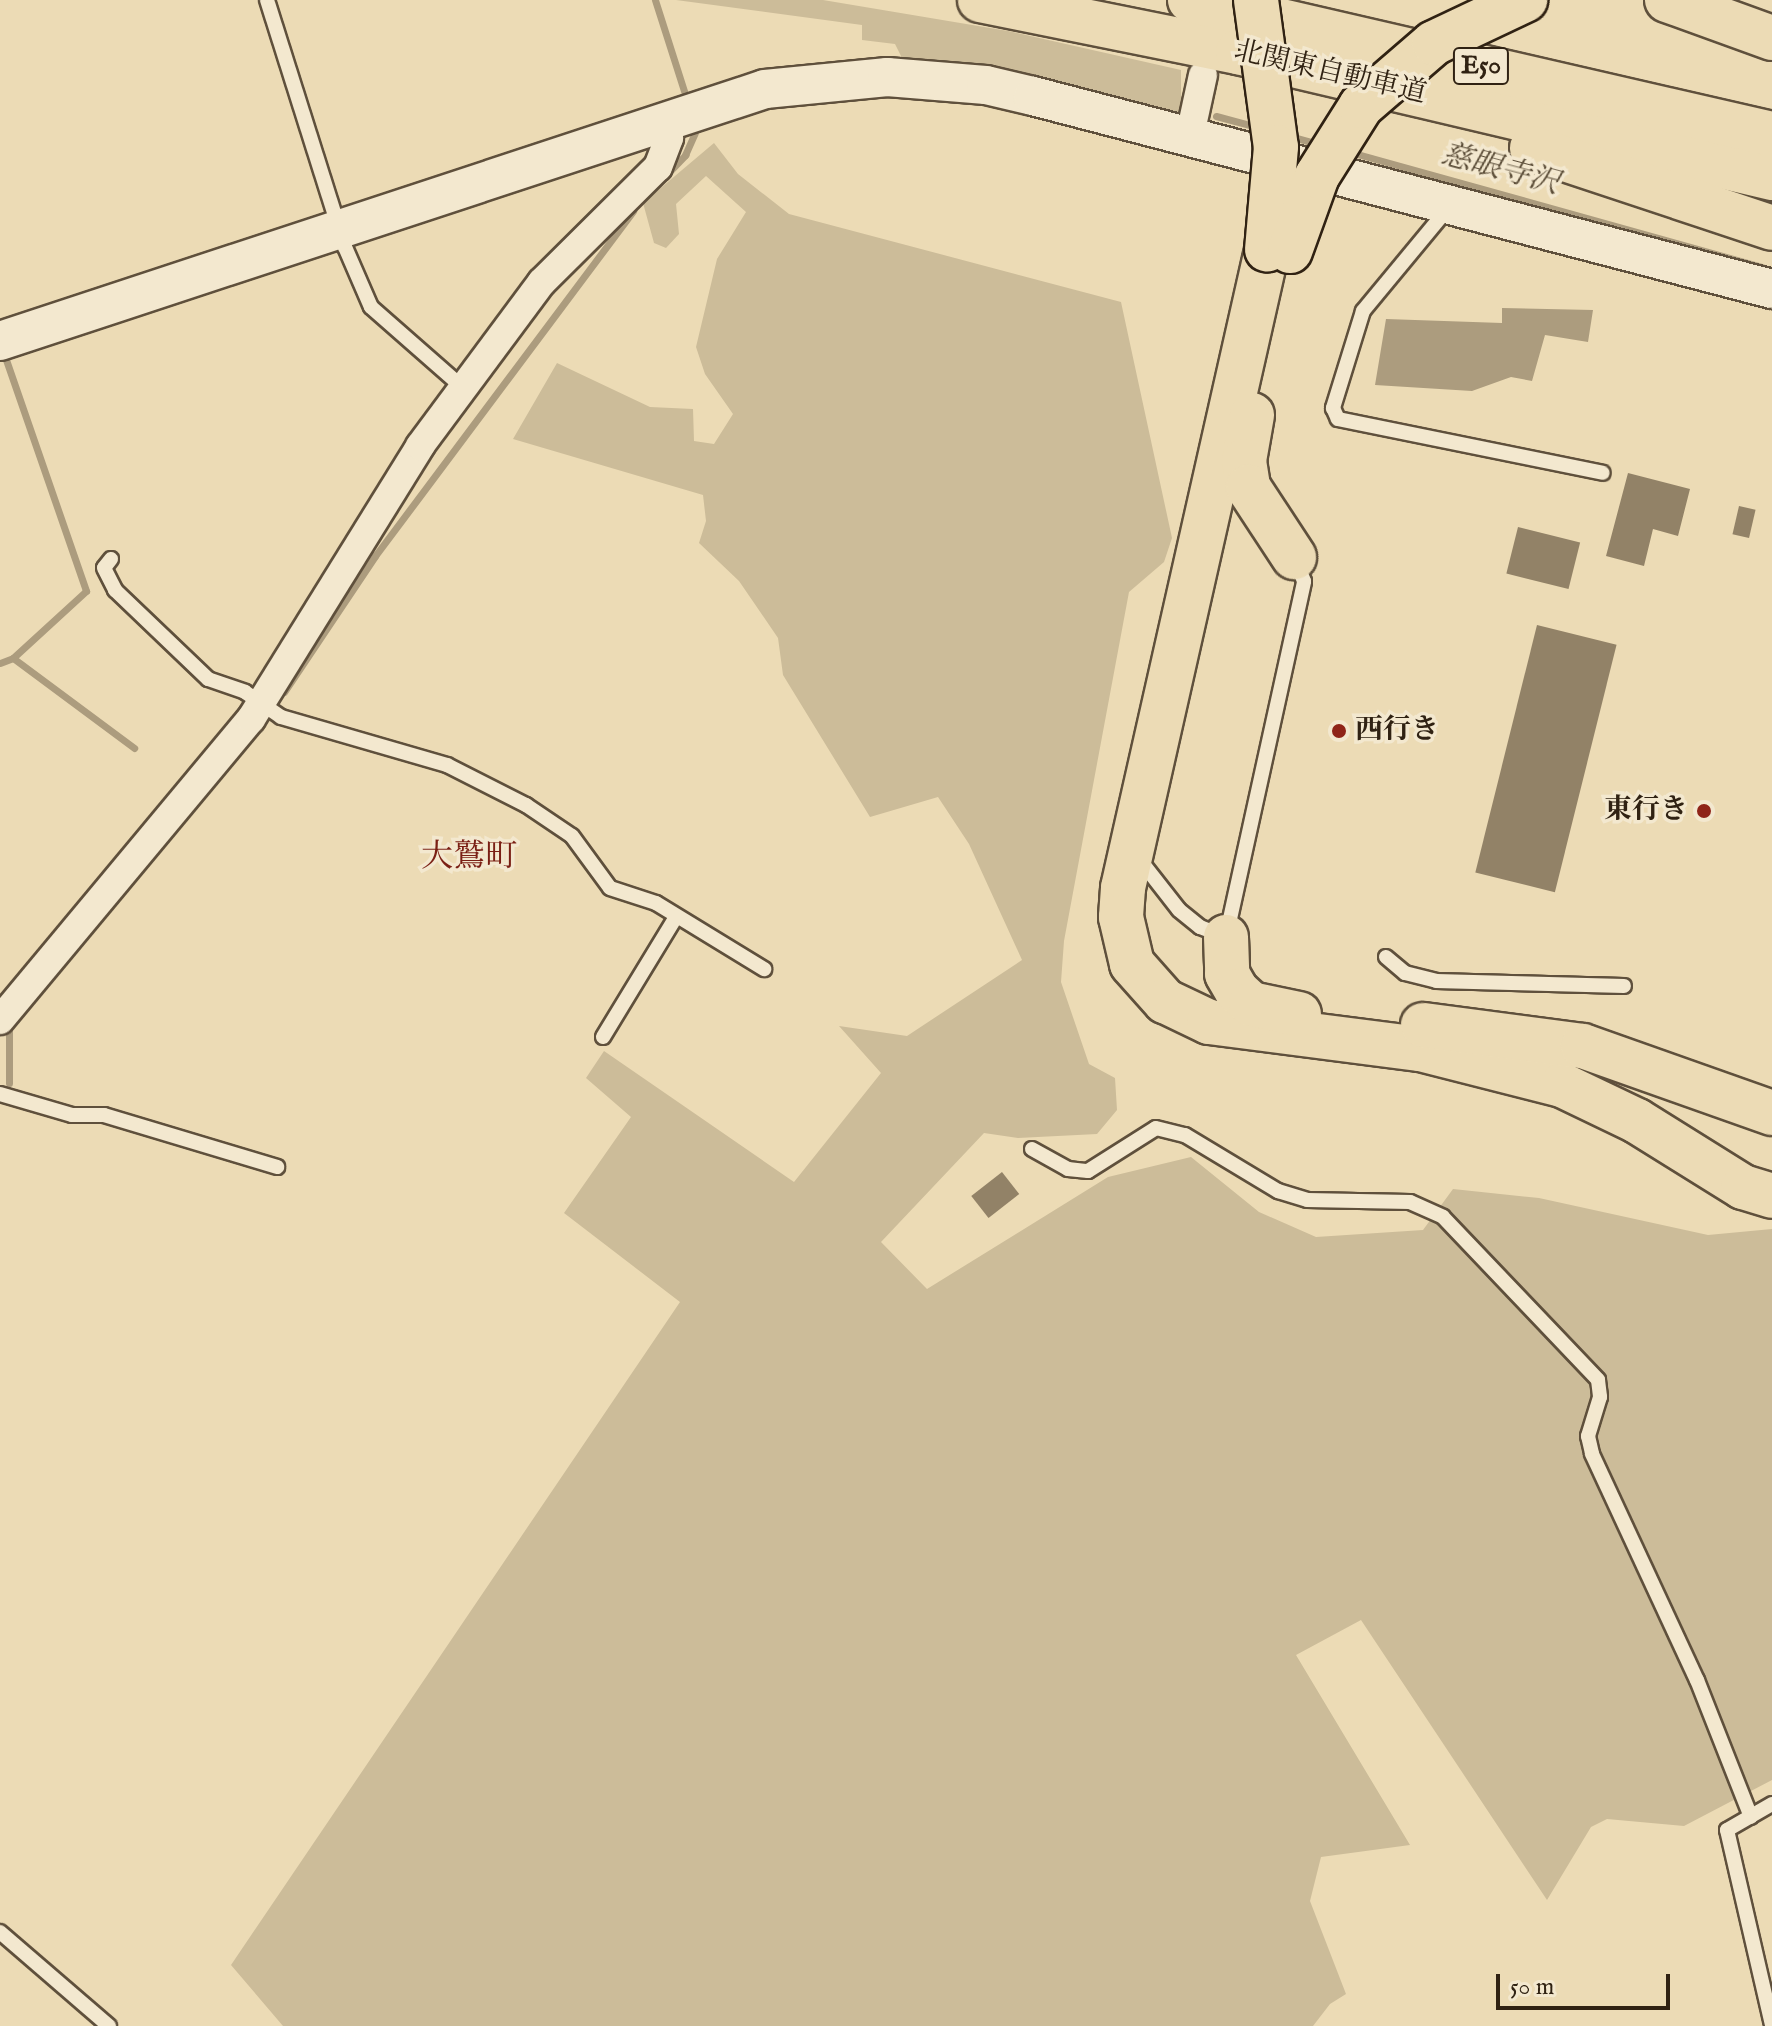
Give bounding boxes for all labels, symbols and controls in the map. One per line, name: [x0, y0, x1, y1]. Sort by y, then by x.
street label: 北関東自動車道: [1231, 35, 1429, 111]
road number: E50: [1451, 44, 1511, 88]
water label: 慈眼寺沢: [1437, 137, 1563, 203]
place label: 西行き: [1355, 714, 1439, 748]
marker: 西行き: [1330, 722, 1348, 740]
place label: 東行き: [1604, 794, 1688, 828]
marker: 東行き: [1695, 802, 1713, 820]
district label: 大鷲町: [421, 839, 517, 877]
scale bar: [1500, 1958, 1674, 2008]
text: 50 m: [1510, 1972, 1554, 2003]

